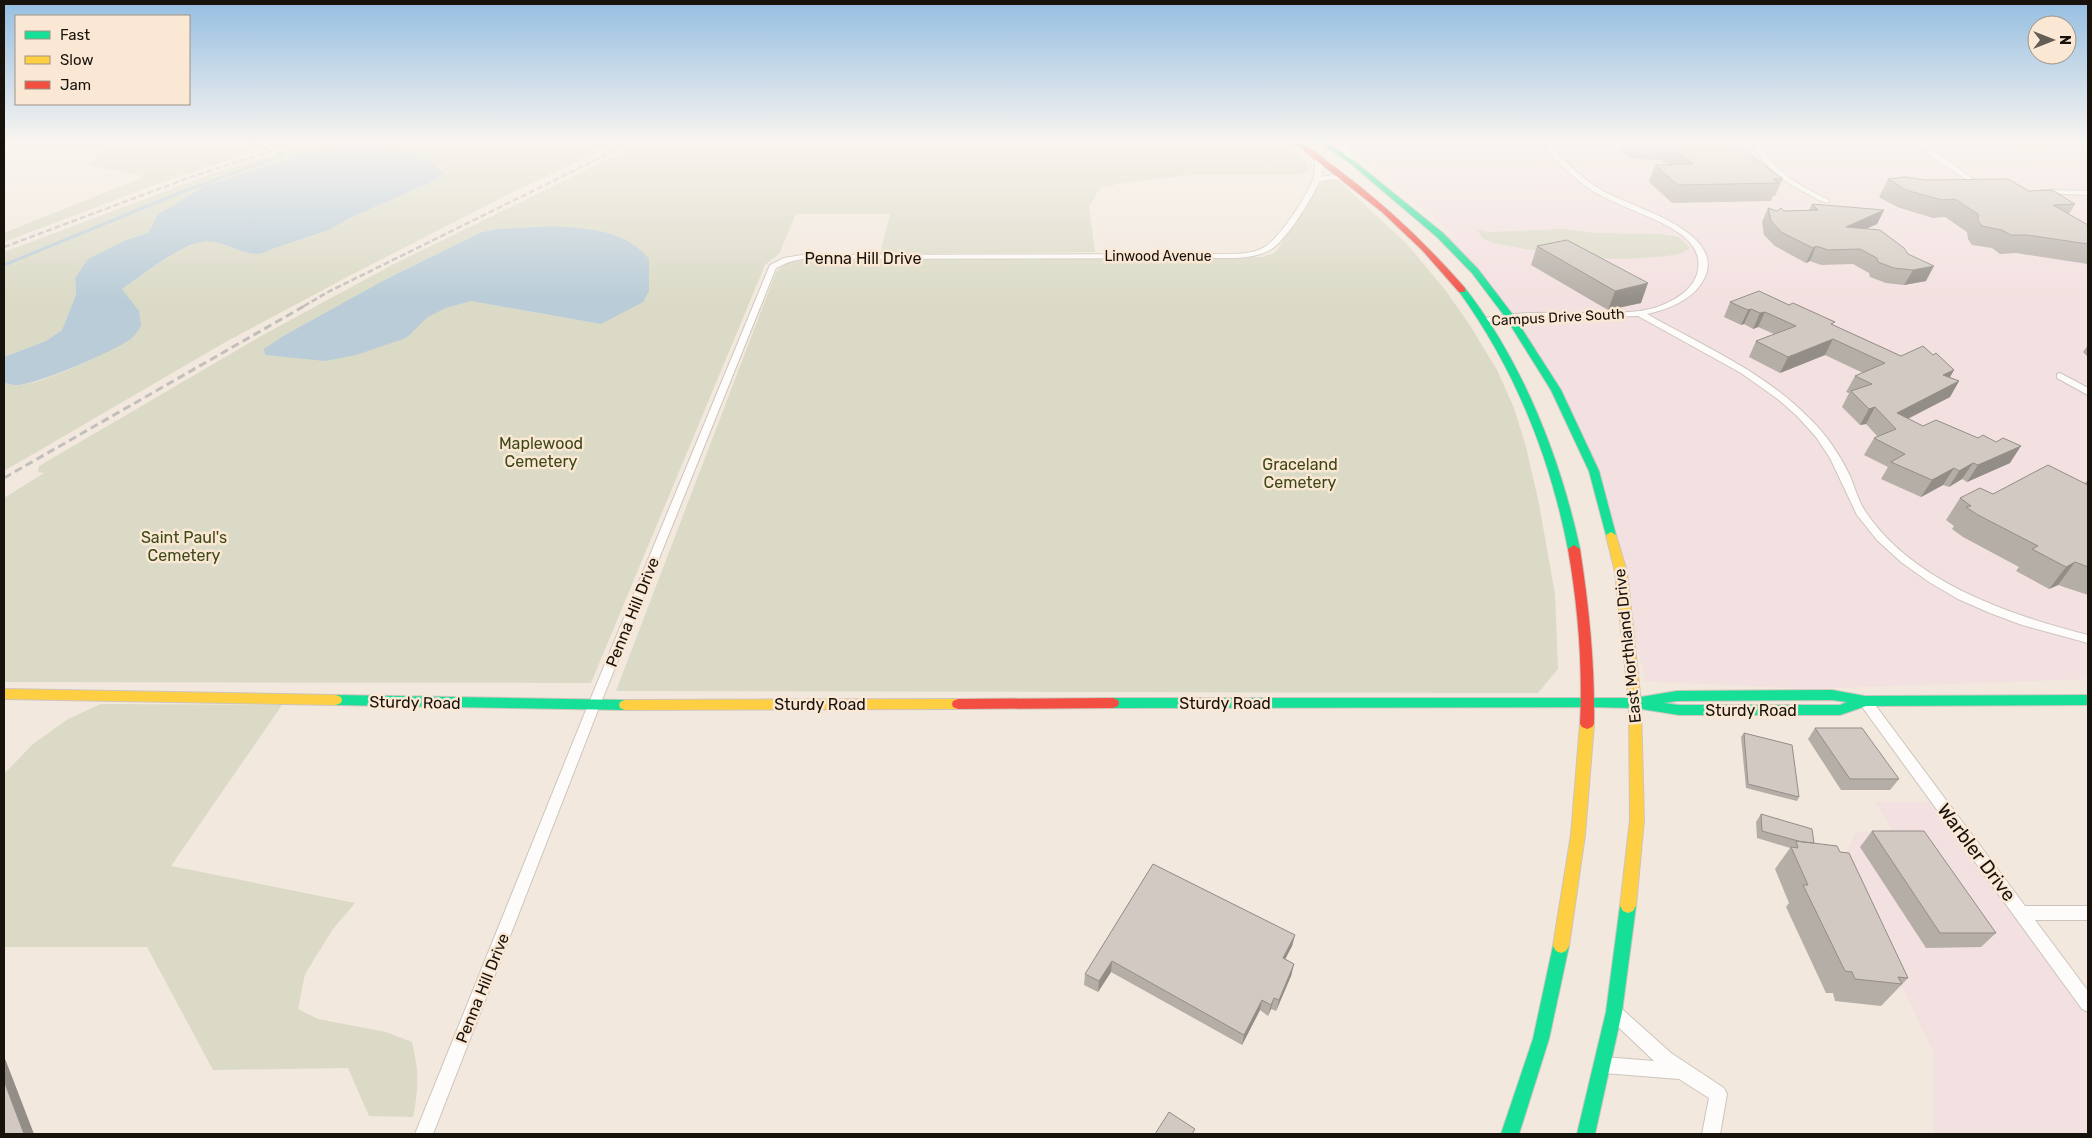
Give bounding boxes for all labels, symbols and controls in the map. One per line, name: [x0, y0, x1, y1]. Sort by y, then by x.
legend: [15, 15, 190, 105]
north arrow: [2027, 15, 2077, 65]
text: Fast: [60, 26, 90, 44]
text: N: [2056, 35, 2073, 45]
text: Slow: [60, 51, 93, 69]
text: Jam: [60, 76, 91, 94]
street label: Linwood Avenue: [1104, 248, 1212, 265]
street label: Penna Hill Drive: [805, 249, 921, 268]
street label: Campus Drive South: [1491, 306, 1625, 329]
park label: Maplewood Cemetery: [499, 434, 583, 471]
park label: Graceland Cemetery: [1262, 455, 1338, 492]
park label: Saint Paul's Cemetery: [141, 528, 227, 565]
street label: Penna Hill Drive: [602, 554, 663, 670]
street label: East Morthland Drive: [1610, 568, 1645, 724]
street label: Sturdy Road: [369, 692, 461, 713]
street label: Sturdy Road: [1179, 694, 1271, 713]
street label: Sturdy Road: [774, 695, 866, 714]
street label: Sturdy Road: [1705, 701, 1797, 720]
street label: Warbler Drive: [1932, 799, 2021, 906]
street label: Penna Hill Drive: [452, 930, 513, 1046]

